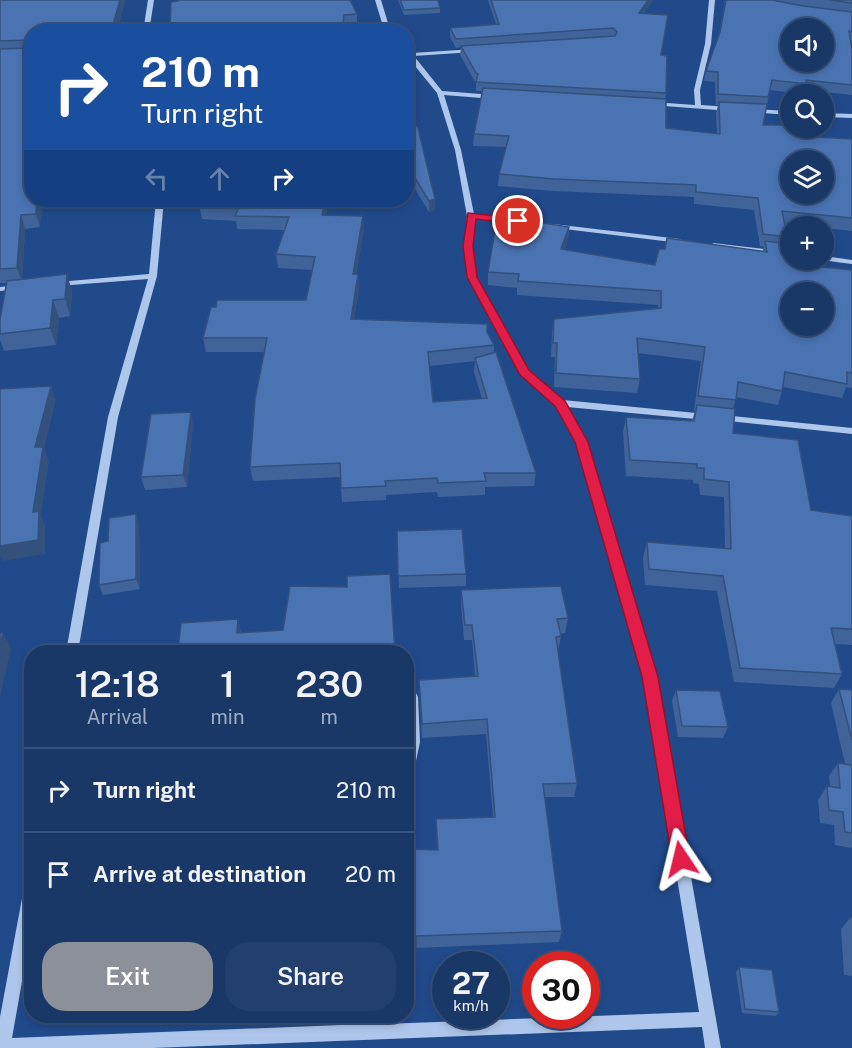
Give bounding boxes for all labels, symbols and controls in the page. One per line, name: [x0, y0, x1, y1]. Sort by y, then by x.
map controls: [780, 18, 834, 336]
button: sound: [780, 18, 834, 72]
text: 210 m: [141, 47, 260, 96]
icon: right: [42, 48, 120, 126]
button: search: [780, 84, 834, 138]
text: Turn right: [141, 97, 264, 129]
button: layers: [780, 150, 834, 204]
icon: left: [140, 162, 173, 195]
icon: ahead: [203, 162, 236, 195]
icon: right: [266, 162, 299, 195]
pin: [492, 195, 543, 246]
icon: arrive: [501, 204, 534, 237]
button: +: [780, 216, 834, 270]
button: −: [780, 282, 834, 336]
text: 12:18: [75, 663, 160, 705]
text: 1: [220, 663, 235, 705]
text: 230: [295, 663, 363, 705]
text: Arrival: [86, 705, 148, 729]
text: min: [211, 705, 244, 729]
text: m: [321, 705, 338, 729]
icon: right: [42, 774, 75, 807]
text: Turn right: [93, 777, 196, 803]
text: 210 m: [336, 777, 396, 803]
position arrow: [649, 827, 713, 891]
icon: arrive: [42, 858, 75, 891]
text: Arrive at destination: [93, 861, 306, 887]
text: 20 m: [345, 861, 396, 887]
button: Exit: [42, 942, 213, 1011]
button: Share: [225, 942, 396, 1011]
speed limit sign: 30: [522, 951, 600, 1029]
text: 27: [452, 965, 490, 1001]
text: km/h: [453, 997, 489, 1014]

